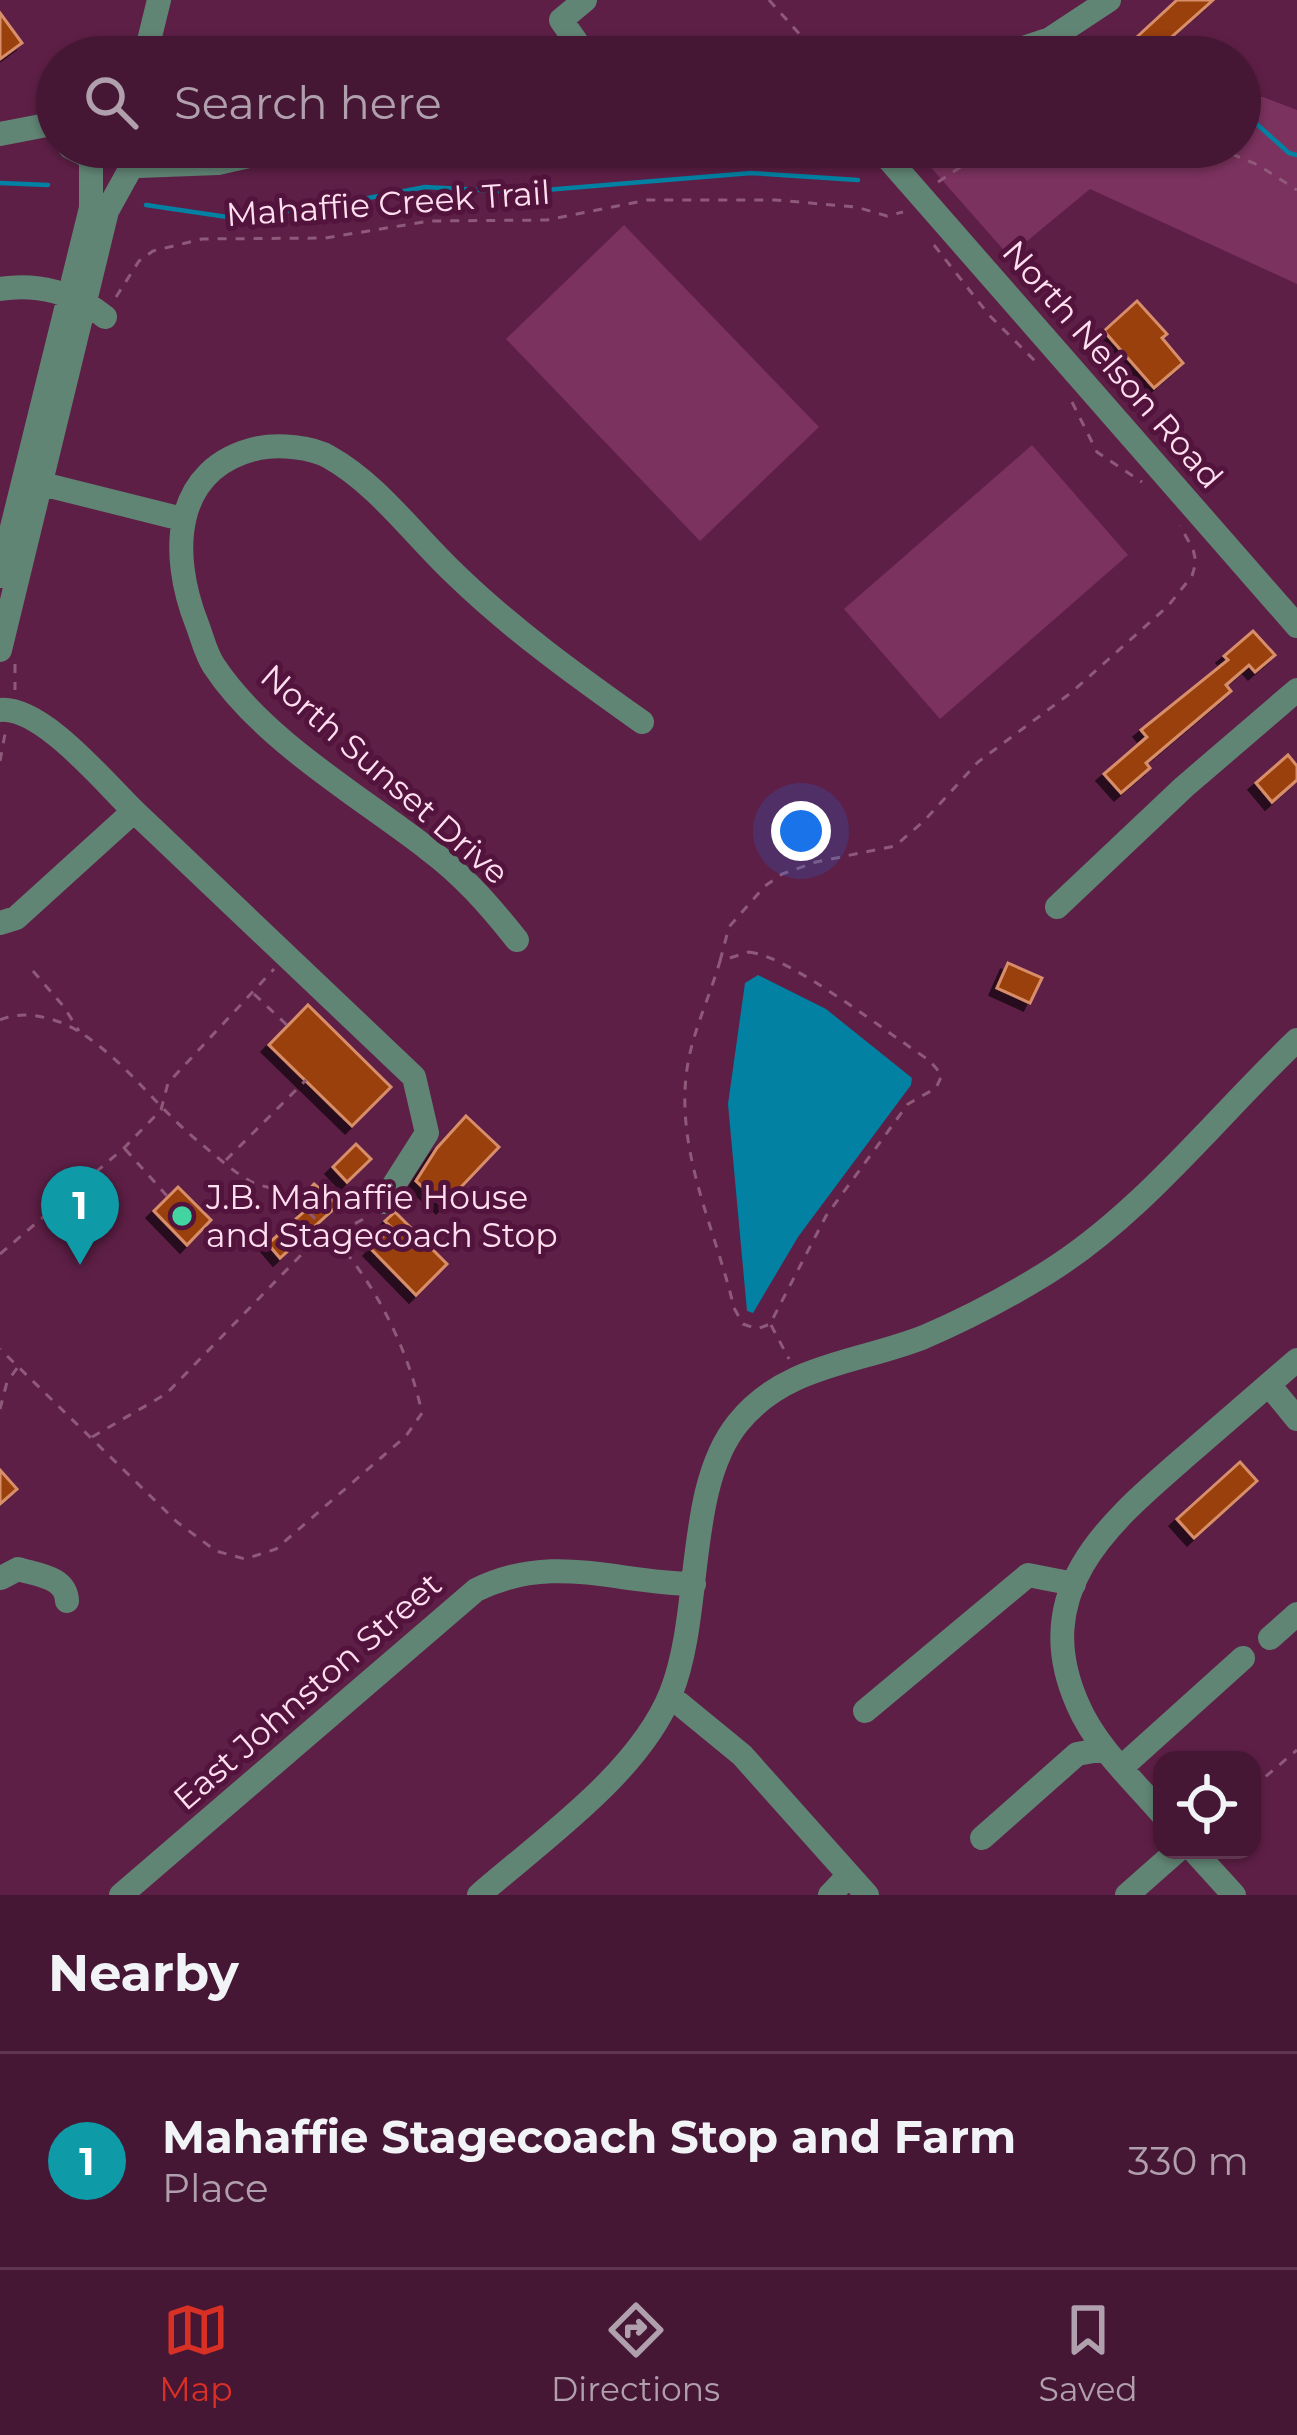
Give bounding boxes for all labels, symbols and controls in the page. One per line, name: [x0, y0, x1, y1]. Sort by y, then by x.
search box: [36, 36, 1261, 168]
icon: search: [78, 69, 144, 135]
text: Search here: [174, 75, 442, 130]
street label: Mahaffie Creek Trail: [225, 172, 551, 234]
street label: North Nelson Road: [994, 232, 1232, 496]
street label: North Sunset Drive: [253, 656, 517, 892]
your location: [771, 801, 831, 861]
pin: 1: [41, 1166, 119, 1265]
place label: J.B. Mahaffie House and Stagecoach Stop: [205, 1177, 558, 1255]
marker: J.B. Mahaffie House and Stagecoach Stop: [169, 1203, 195, 1229]
street label: East Johnston Street: [165, 1564, 449, 1818]
map controls: [1153, 1751, 1261, 1859]
button: locate: [1153, 1751, 1261, 1859]
text: Nearby: [48, 1942, 239, 2004]
text: Mahaffie Stagecoach Stop and Farm: [162, 2109, 1016, 2164]
text: 1: [79, 2137, 95, 2185]
text: 330 m: [1128, 2137, 1249, 2185]
text: Place: [162, 2164, 269, 2212]
tab: Map: [159, 2297, 233, 2409]
tab: Directions: [551, 2297, 720, 2409]
tab: Saved: [1039, 2297, 1138, 2409]

